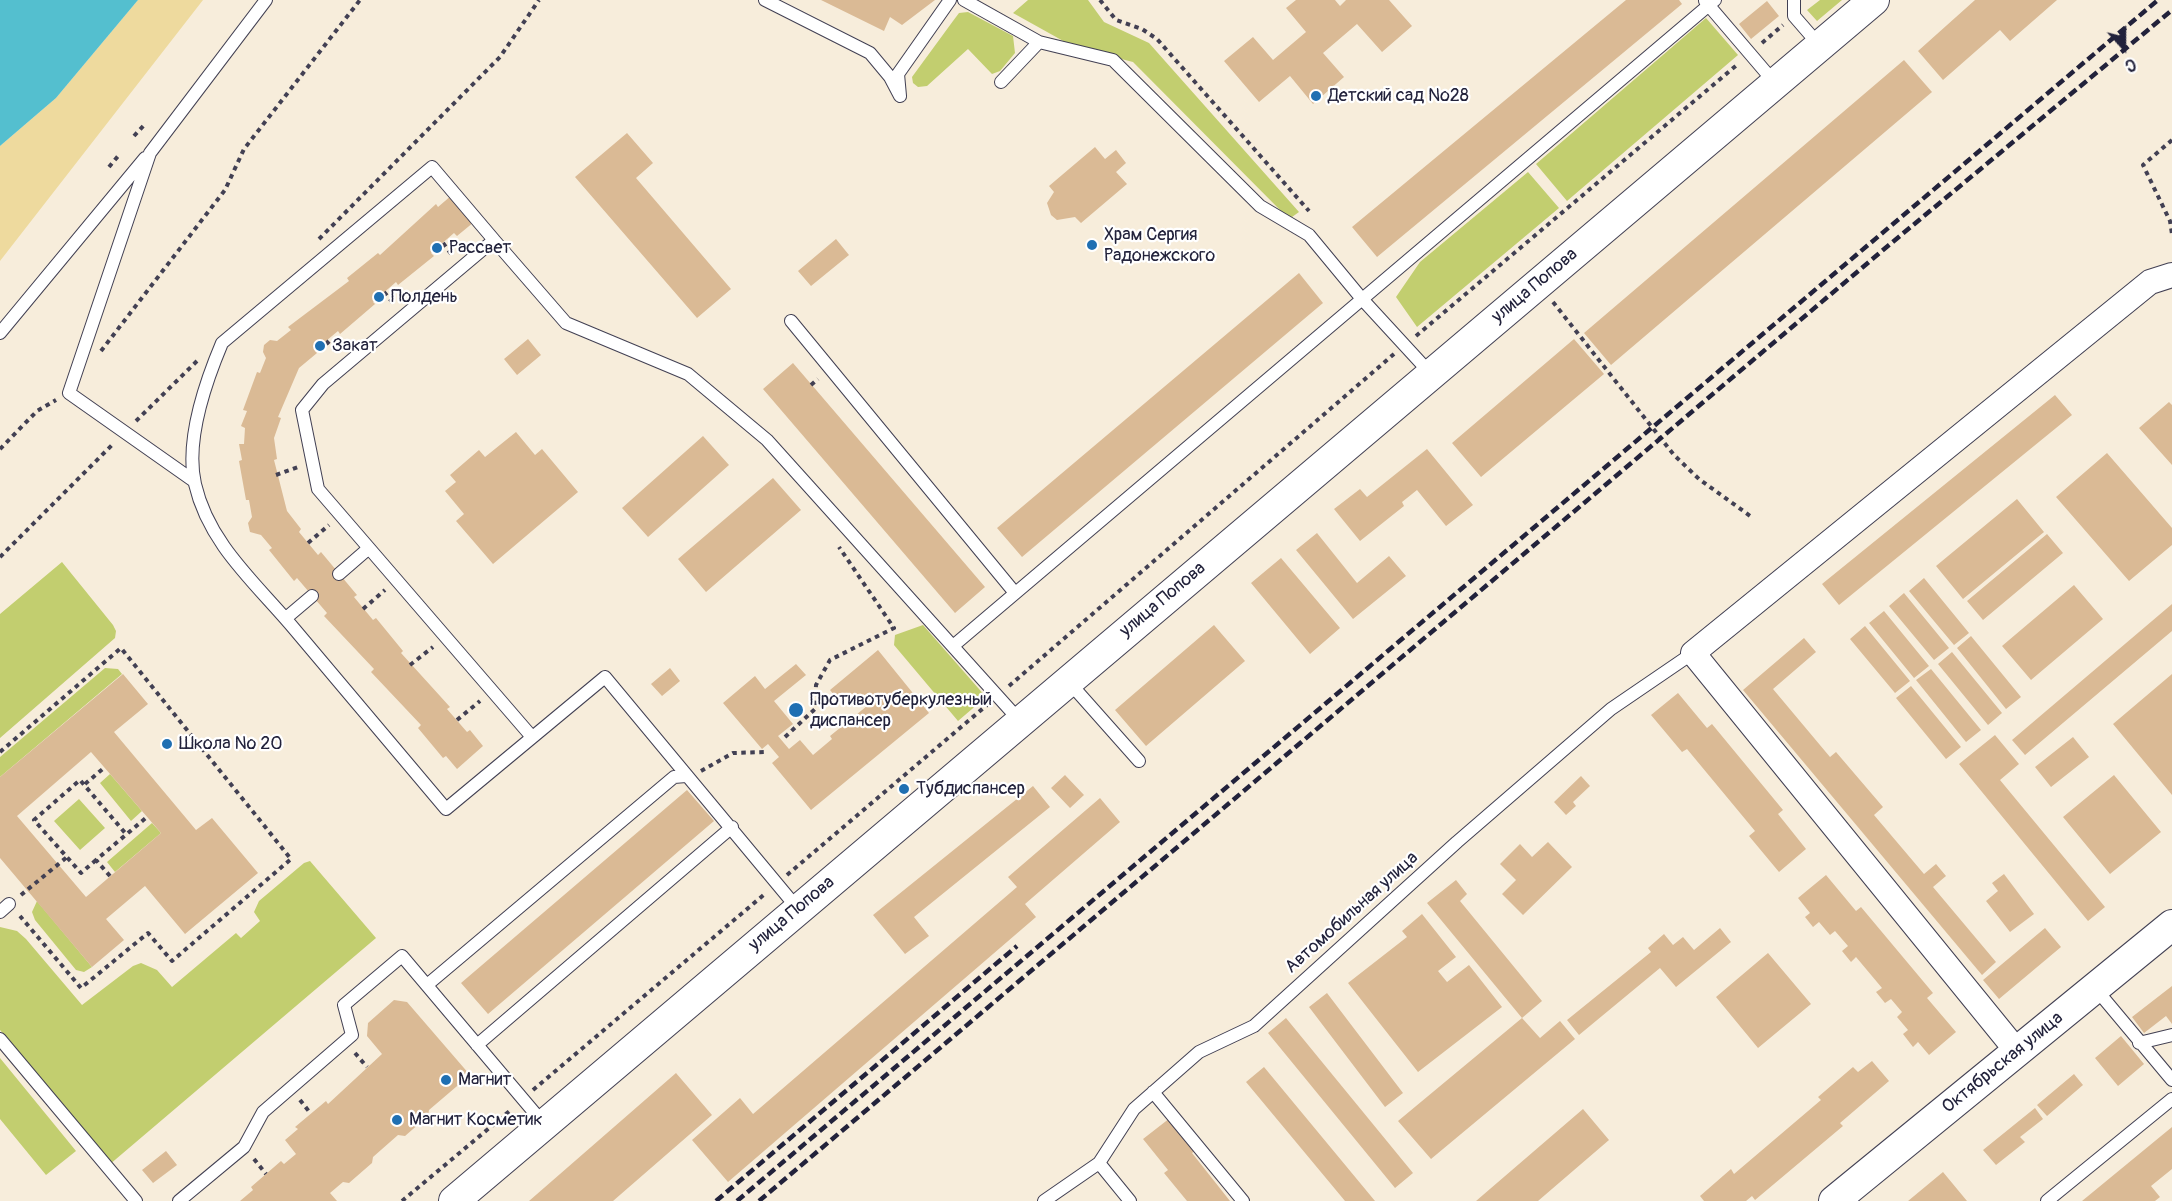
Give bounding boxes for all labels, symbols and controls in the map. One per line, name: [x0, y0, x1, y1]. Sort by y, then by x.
north arrow: [2094, 18, 2154, 78]
text: С: [2122, 54, 2139, 76]
place label: Детский сад №28: [1328, 85, 1469, 107]
marker: Детский сад №28: [1309, 89, 1323, 103]
place label: Храм Сергия Радонежского: [1104, 224, 1215, 266]
place label: Рассвет: [449, 237, 511, 259]
marker: Храм Сергия Радонежского: [1085, 238, 1099, 252]
marker: Рассвет: [430, 241, 444, 255]
street label: улица Попова: [1488, 244, 1582, 328]
place label: Полдень: [391, 286, 458, 308]
marker: Полдень: [372, 290, 386, 304]
place label: Закат: [332, 335, 378, 357]
marker: Закат: [313, 339, 327, 353]
street label: улица Попова: [1116, 558, 1210, 642]
place label: Противотуберкулезный диспансер: [810, 689, 992, 732]
marker: Противотуберкулезный диспансер: [787, 701, 805, 719]
place label: Школа № 20: [179, 733, 283, 755]
marker: Школа № 20: [160, 737, 174, 751]
place label: Тубдиспансер: [916, 778, 1025, 800]
marker: Тубдиспансер: [897, 782, 911, 796]
street label: Автомобильная улица: [1281, 848, 1423, 978]
street label: улица Попова: [745, 872, 839, 956]
street label: Октябрьская улица: [1938, 1008, 2068, 1118]
place label: Магнит: [458, 1069, 511, 1091]
marker: Магнит: [439, 1073, 453, 1087]
place label: Магнит Косметик: [409, 1109, 543, 1131]
marker: Магнит Косметик: [390, 1113, 404, 1127]

